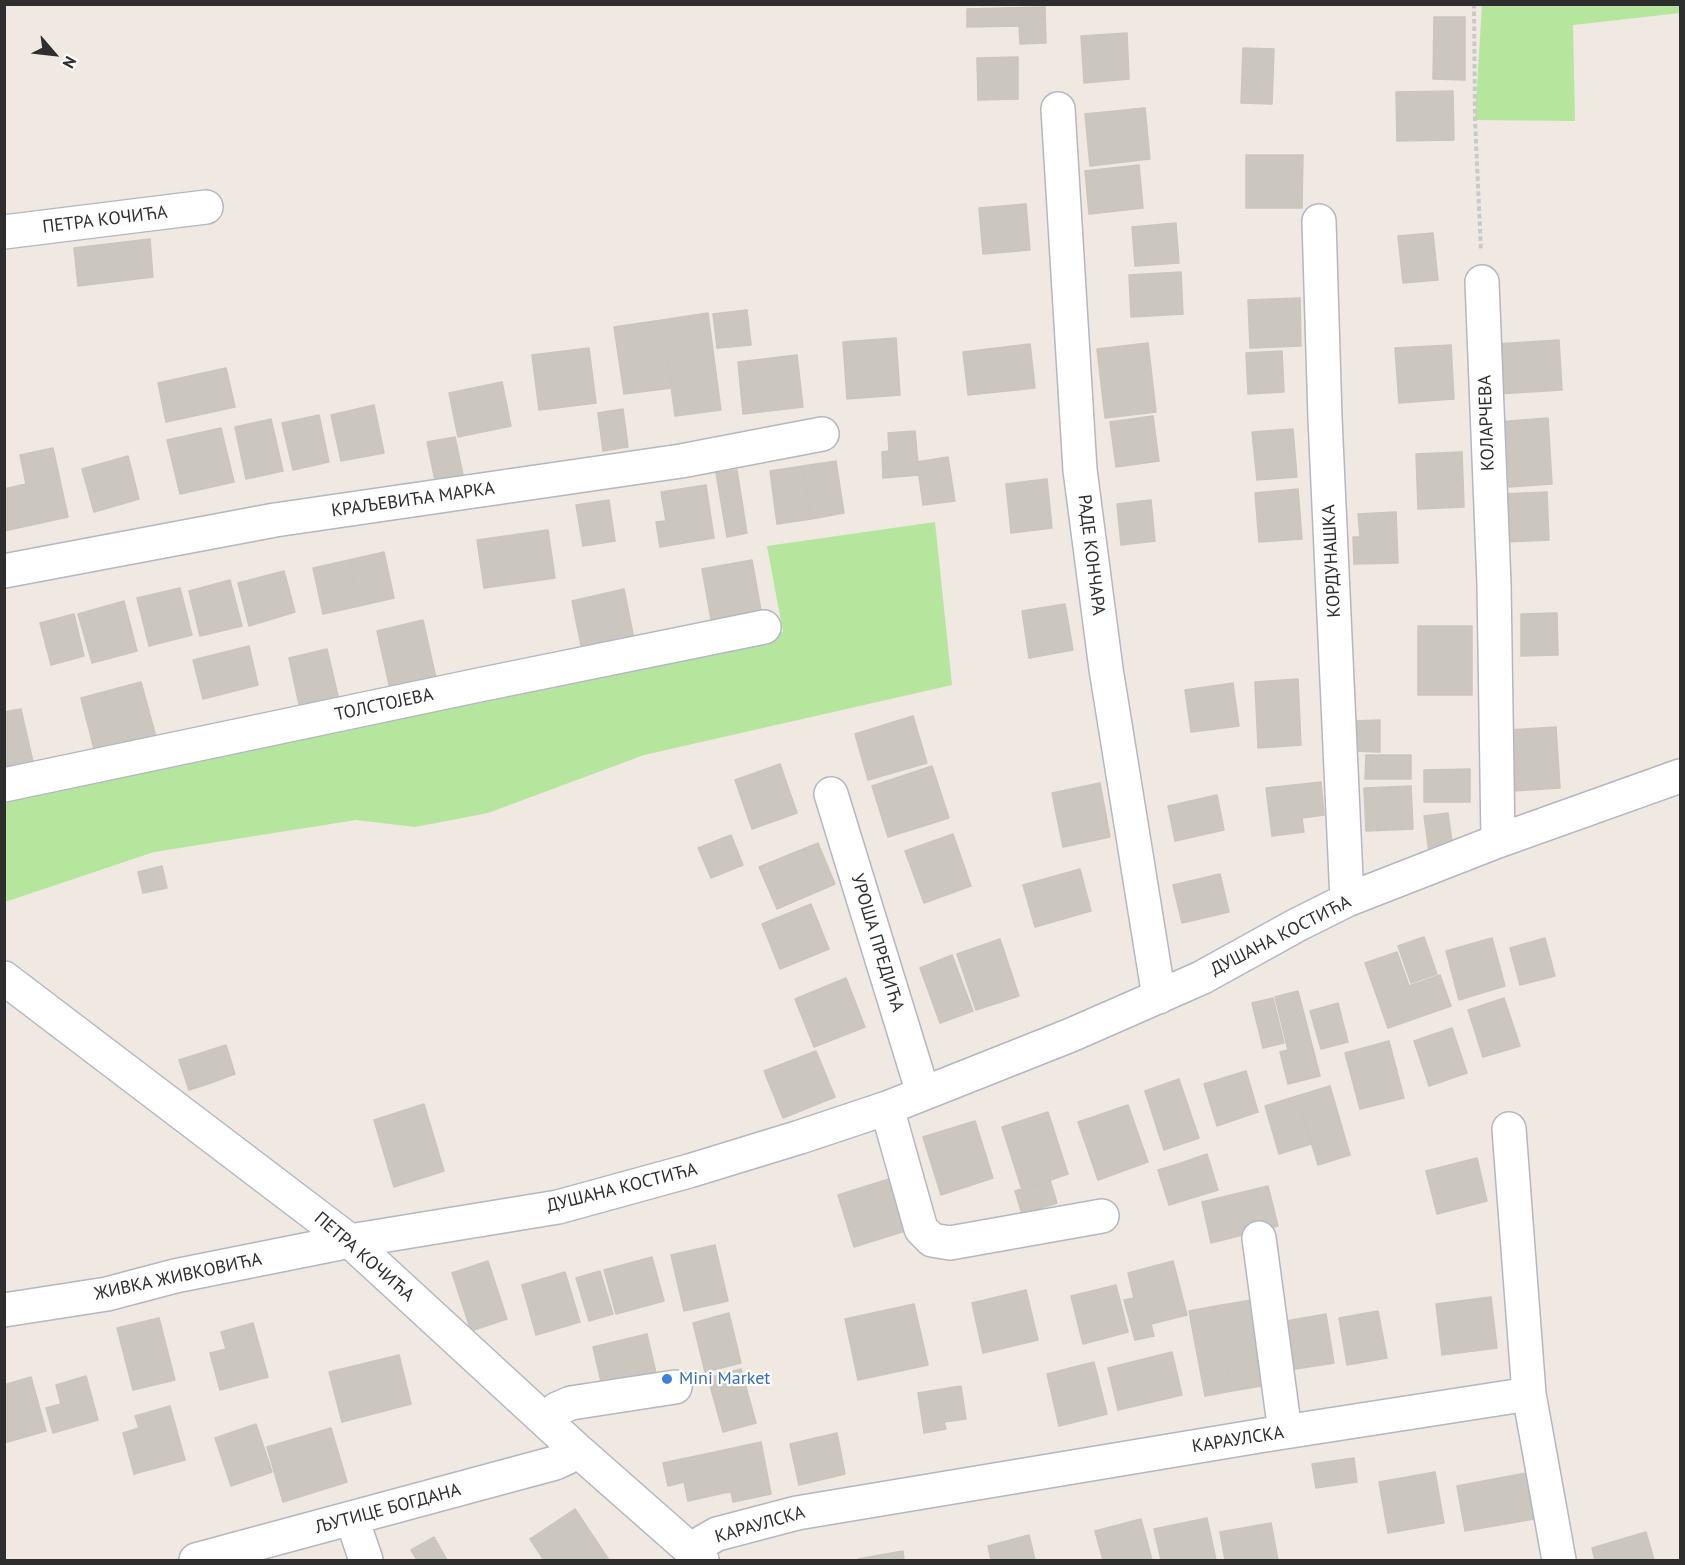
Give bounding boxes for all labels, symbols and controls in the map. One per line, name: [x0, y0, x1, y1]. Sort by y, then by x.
north arrow: [24, 24, 84, 84]
text: N: [59, 53, 81, 72]
street label: ПЕТРА КОЧИЋА: [41, 202, 169, 238]
street label: КОЛАРЧЕВА: [1475, 375, 1499, 471]
street label: КРАЉЕВИЋА МАРКА: [330, 478, 496, 522]
street label: РАДЕ КОНЧАРА: [1073, 493, 1109, 617]
street label: КОРДУНАШКА: [1318, 504, 1346, 618]
street label: ТОЛСТОЈЕВА: [333, 684, 435, 726]
street label: УРОША ПРЕДИЋА: [846, 871, 908, 1015]
street label: ДУШАНА КОСТИЋА: [1207, 891, 1355, 981]
street label: ДУШАНА КОСТИЋА: [544, 1159, 700, 1217]
street label: ПЕТРА КОЧИЋА: [309, 1208, 419, 1306]
street label: ЖИВКА ЖИВКОВИЋА: [92, 1249, 264, 1305]
place label: Mini Market: [679, 1368, 770, 1390]
marker: Mini Market: [660, 1372, 674, 1386]
street label: КАРАУЛСКА: [1191, 1422, 1285, 1458]
street label: ЉУТИЦЕ БОГДАНА: [313, 1479, 463, 1539]
street label: КАРАУЛСКА: [713, 1502, 807, 1548]

